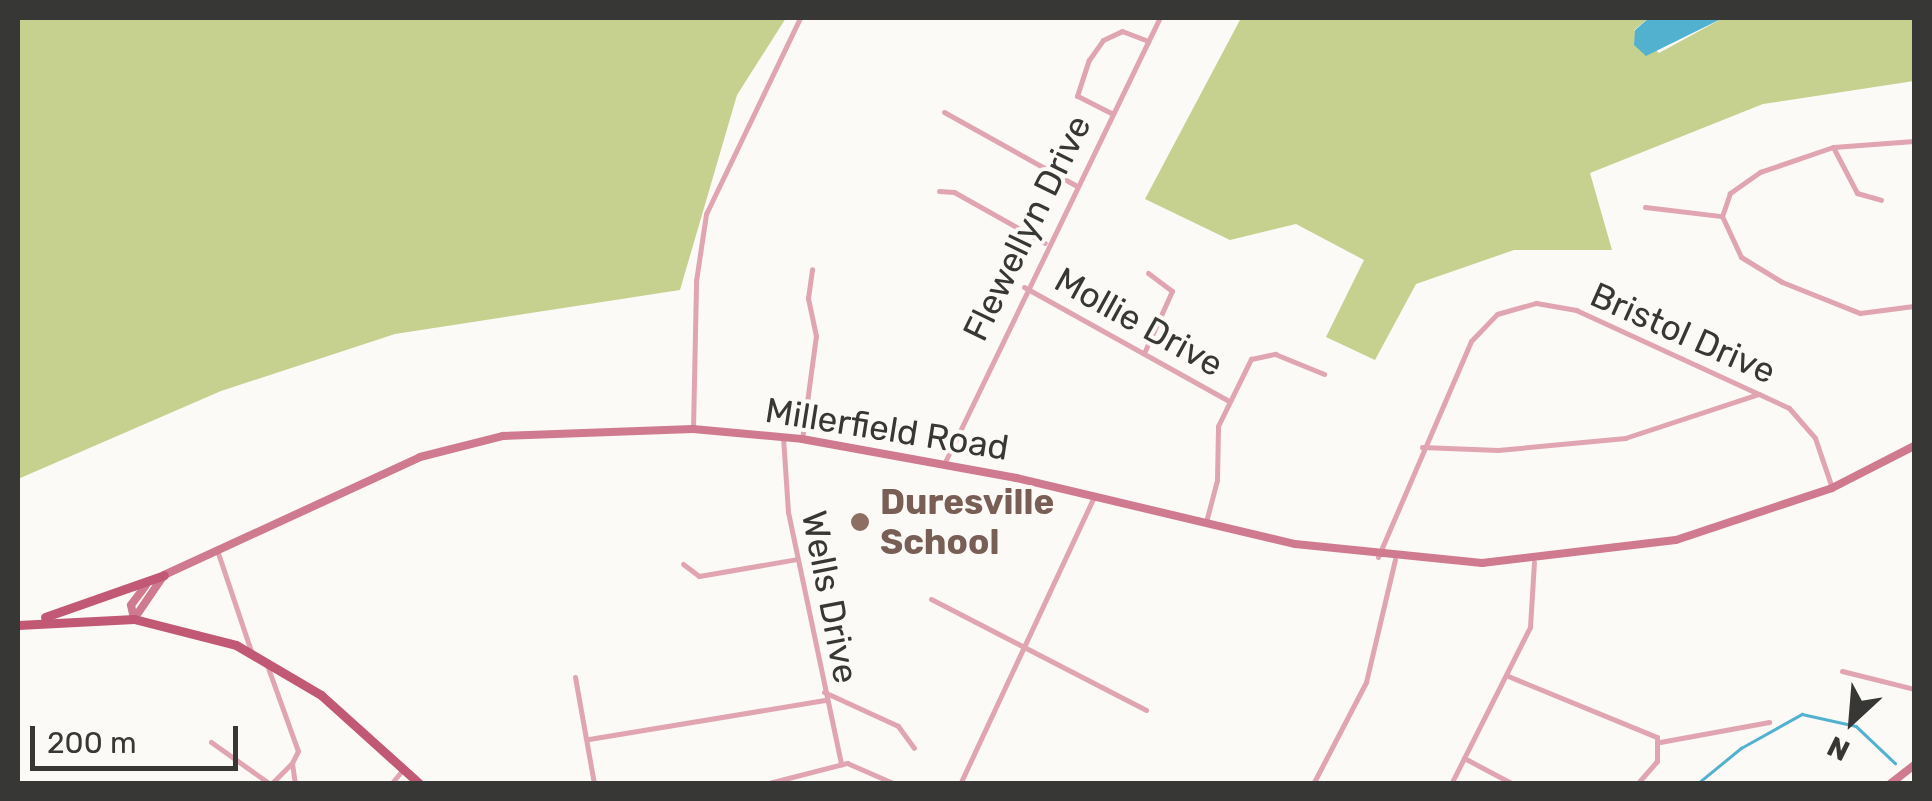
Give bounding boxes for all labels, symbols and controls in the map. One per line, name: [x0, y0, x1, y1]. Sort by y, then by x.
street label: Flewellyn Drive: [954, 108, 1100, 348]
street label: Mollie Drive: [1048, 259, 1230, 385]
street label: Bristol Drive: [1584, 274, 1782, 392]
street label: Millerfield Road: [762, 389, 1012, 469]
place label: Duresville School: [880, 481, 1054, 563]
street label: Wells Drive: [793, 507, 867, 687]
marker: Duresville School: [849, 511, 871, 533]
north arrow: [1802, 671, 1902, 771]
scale bar: [35, 706, 242, 768]
text: 200 m: [47, 725, 137, 761]
text: N: [1822, 729, 1855, 768]

